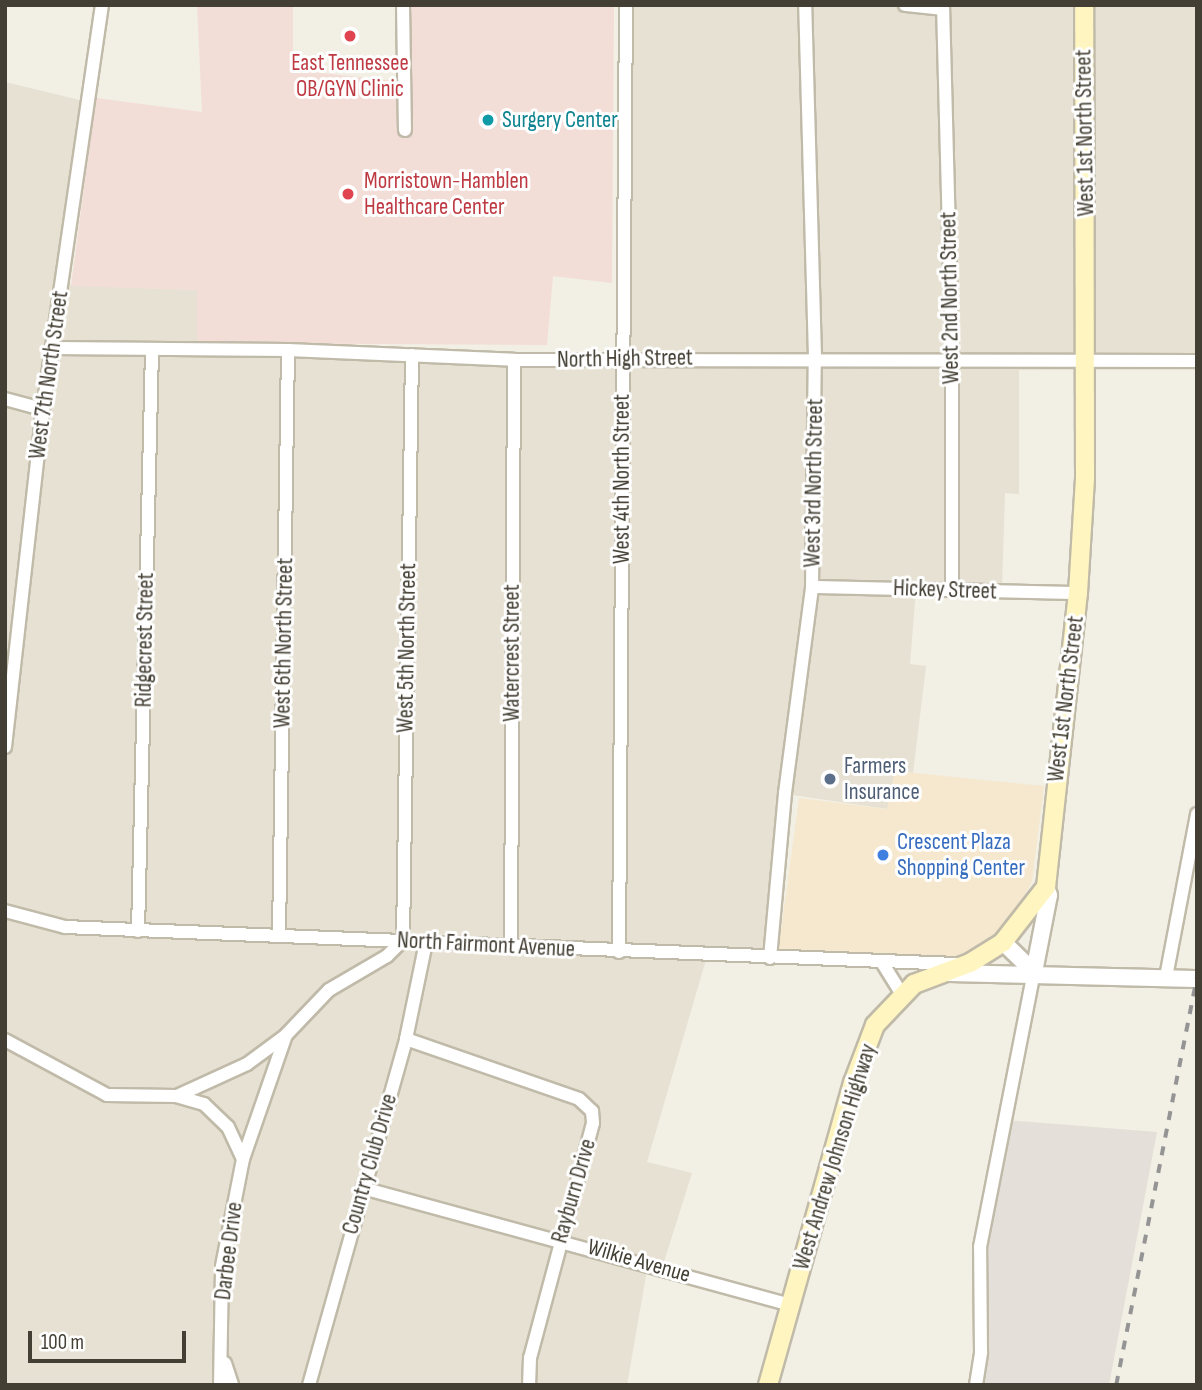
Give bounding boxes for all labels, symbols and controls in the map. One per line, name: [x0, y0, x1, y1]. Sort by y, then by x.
marker: East Tennessee OB/GYN Clinic: [340, 26, 360, 46]
place label: East Tennessee OB/GYN Clinic: [291, 49, 409, 103]
street label: West 1st North Street: [1070, 49, 1100, 217]
place label: Surgery Center: [502, 106, 618, 134]
marker: Surgery Center: [480, 112, 496, 128]
place label: Morristown-Hamblen Healthcare Center: [364, 167, 529, 221]
marker: Morristown-Hamblen Healthcare Center: [338, 184, 358, 204]
street label: West 2nd North Street: [935, 212, 965, 384]
street label: West 7th North Street: [24, 289, 74, 461]
street label: North High Street: [557, 344, 693, 374]
street label: West 4th North Street: [608, 394, 636, 564]
street label: West 3rd North Street: [799, 398, 829, 568]
street label: West 6th North Street: [269, 557, 299, 729]
street label: West 5th North Street: [392, 563, 422, 733]
street label: Ridgecrest Street: [130, 572, 160, 708]
street label: Hickey Street: [893, 574, 997, 606]
street label: Watercrest Street: [498, 584, 526, 722]
street label: West 1st North Street: [1042, 614, 1090, 784]
place label: Farmers Insurance: [844, 752, 920, 806]
marker: Farmers Insurance: [822, 771, 838, 787]
place label: Crescent Plaza Shopping Center: [897, 828, 1025, 882]
marker: Crescent Plaza Shopping Center: [875, 847, 891, 863]
street label: North Fairmont Avenue: [396, 927, 576, 963]
street label: West Andrew Johnson Highway: [787, 1041, 883, 1273]
street label: Country Club Drive: [337, 1091, 403, 1237]
street label: Rayburn Drive: [546, 1136, 602, 1246]
street label: Darbee Drive: [209, 1200, 249, 1302]
street label: Wilkie Avenue: [584, 1233, 694, 1289]
scale bar: [32, 1316, 189, 1360]
text: 100 m: [41, 1330, 84, 1355]

